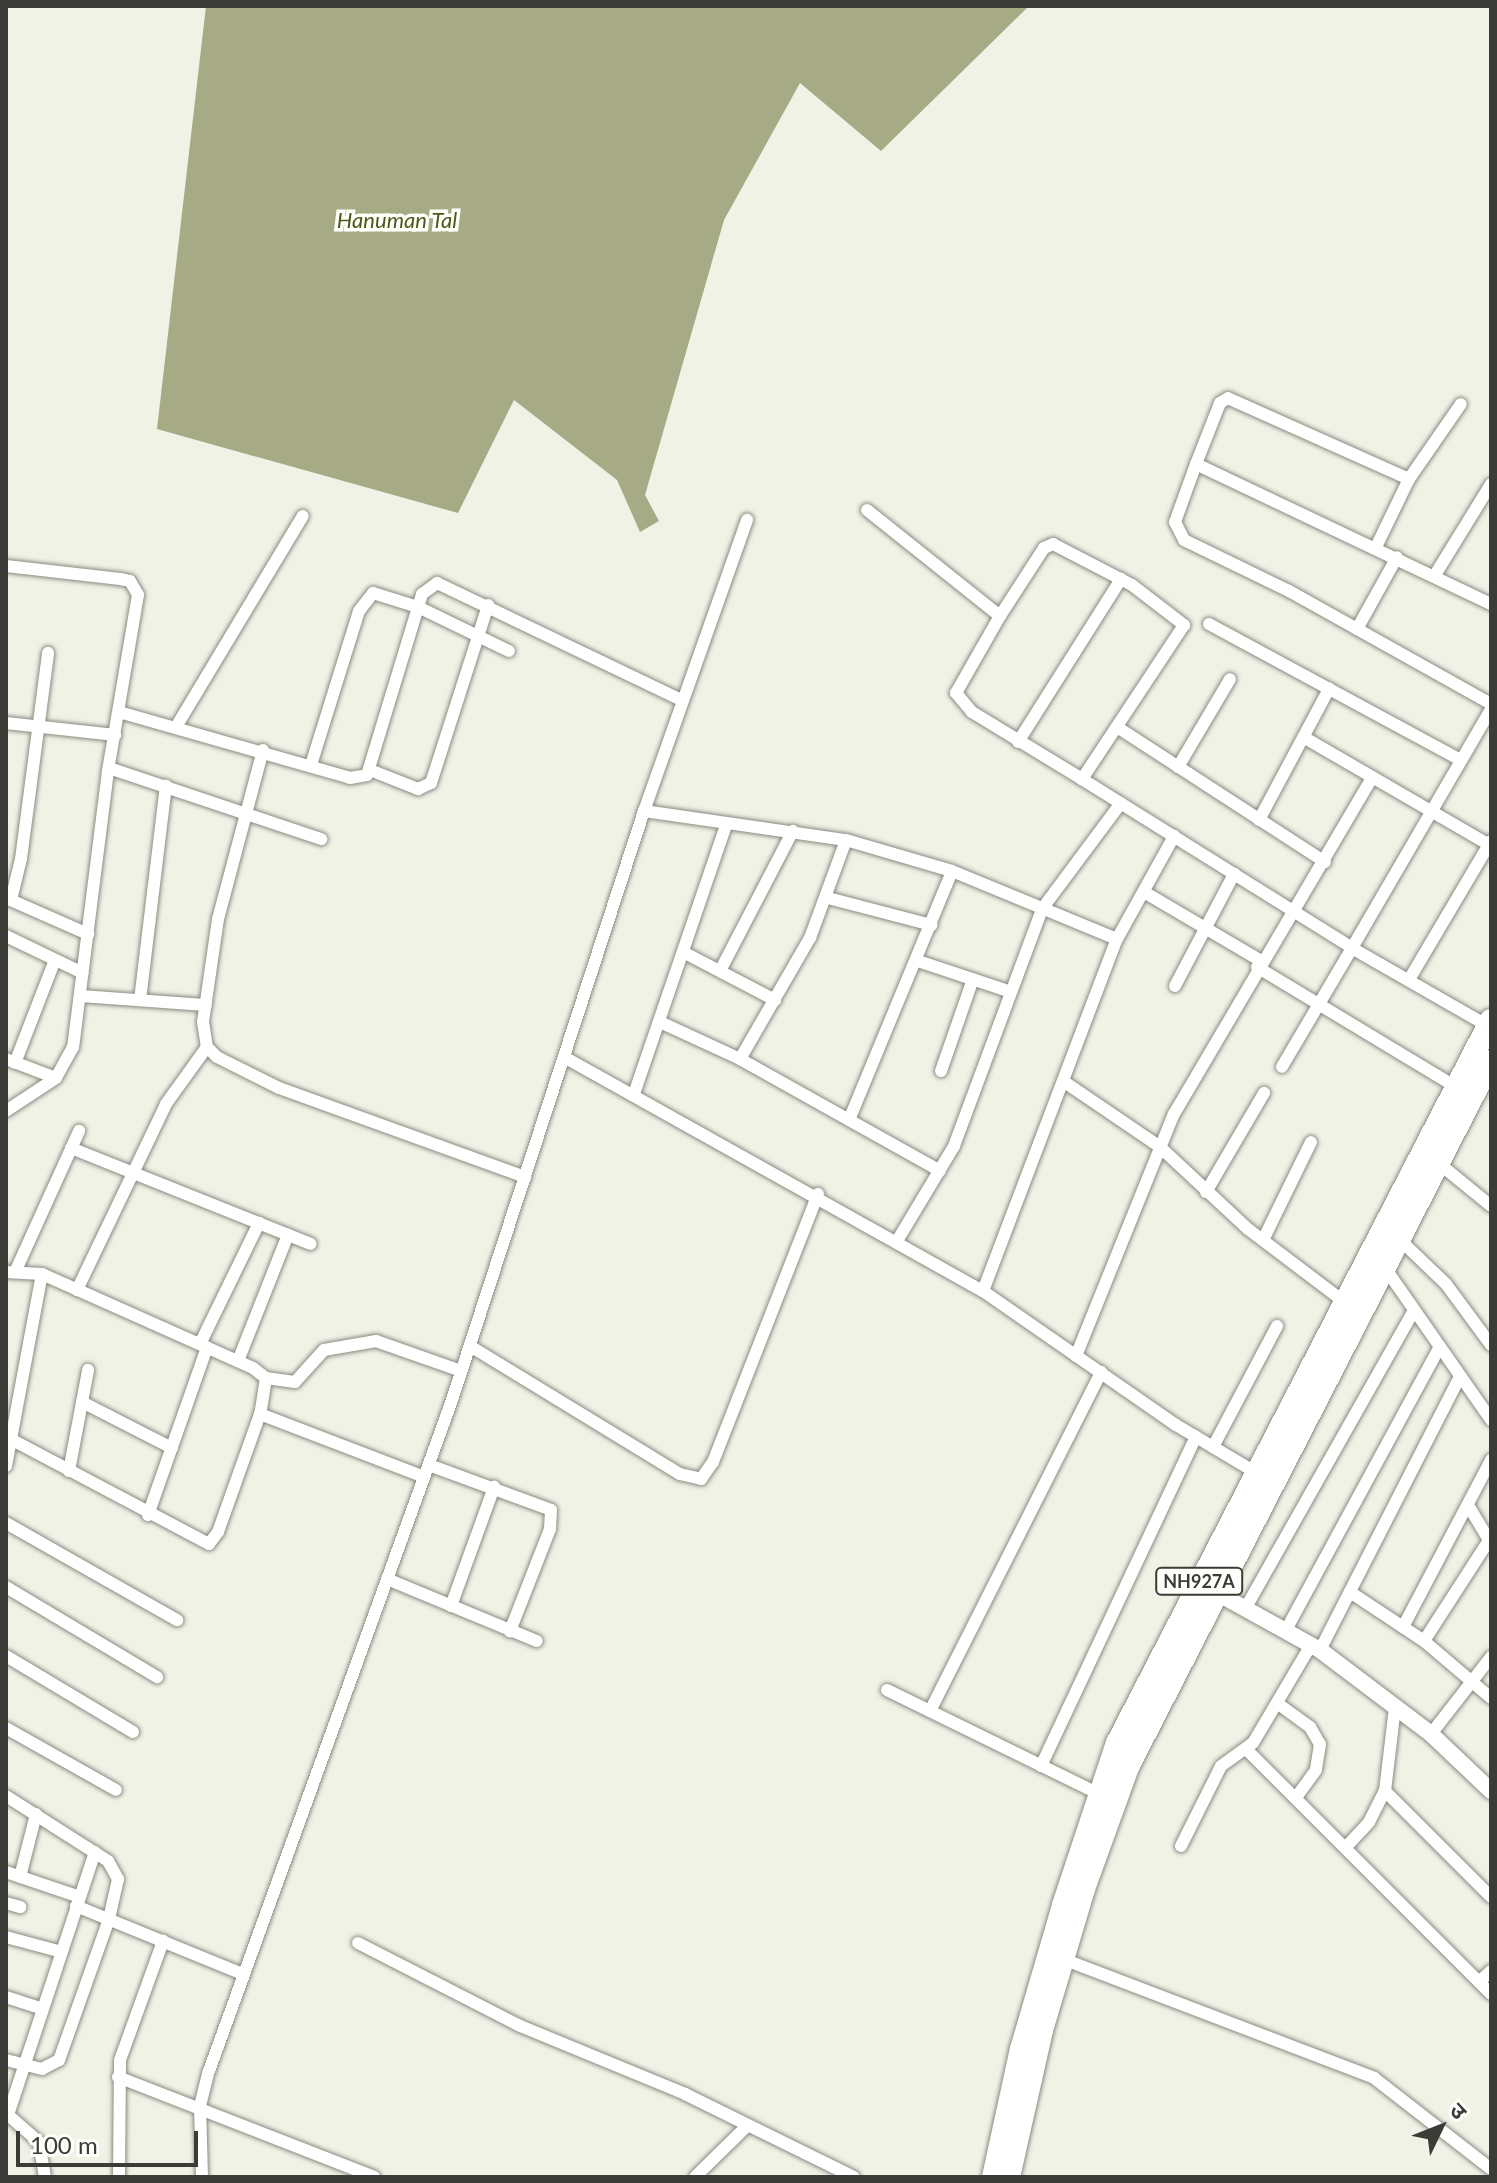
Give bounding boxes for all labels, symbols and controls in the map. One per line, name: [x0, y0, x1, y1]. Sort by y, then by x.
water label: Hanuman Tal: [337, 207, 457, 233]
road number: NH927A: [1155, 1567, 1243, 1595]
north arrow: [1401, 2087, 1481, 2167]
text: उ: [1445, 2096, 1473, 2124]
scale bar: [20, 2115, 202, 2165]
text: 100 m: [30, 2130, 98, 2159]

